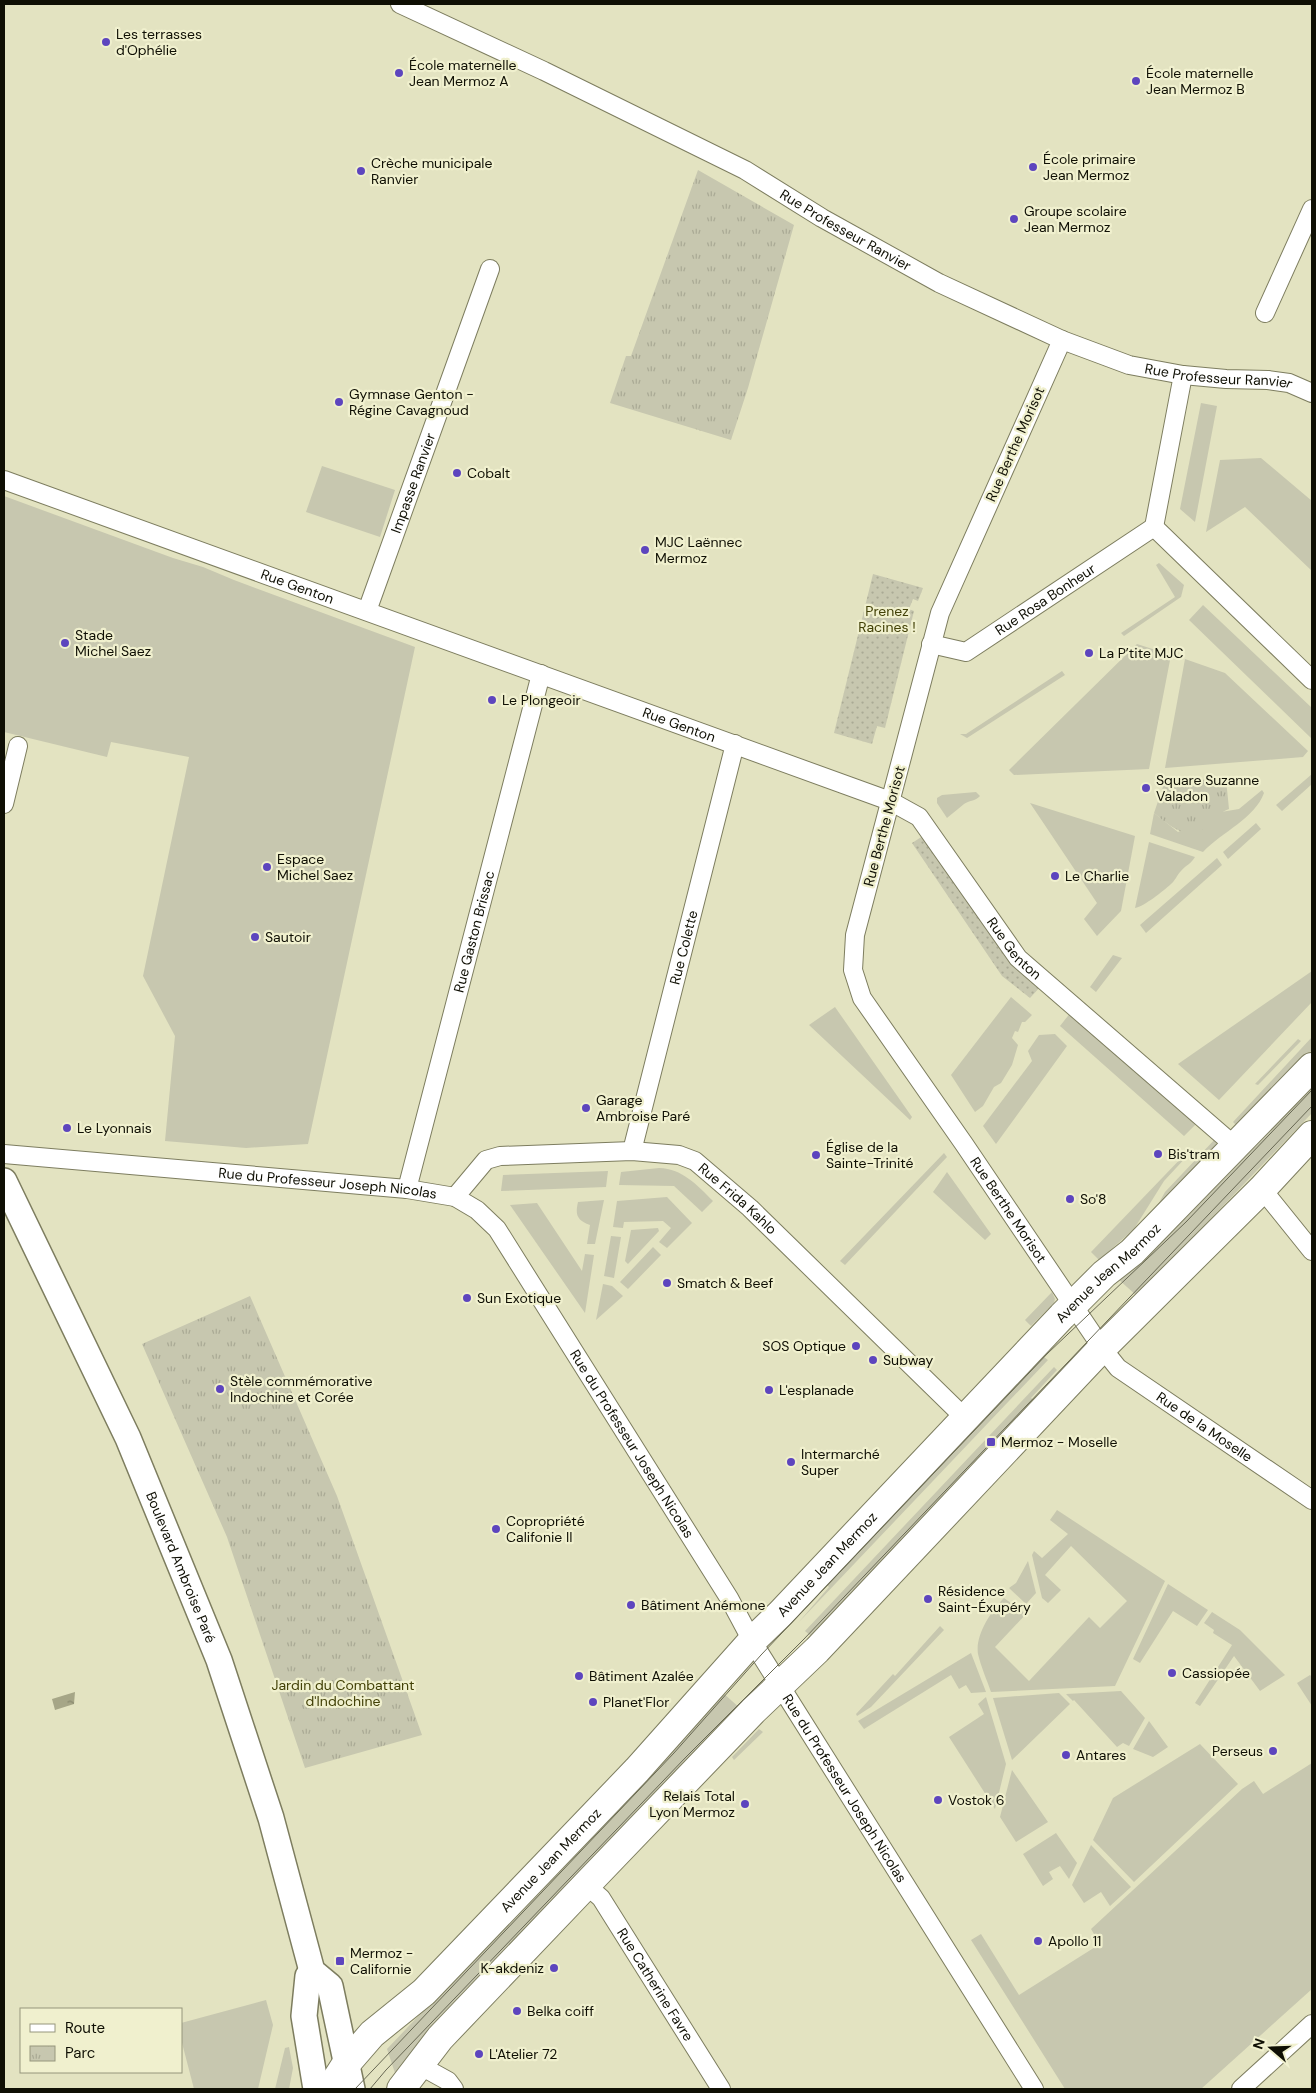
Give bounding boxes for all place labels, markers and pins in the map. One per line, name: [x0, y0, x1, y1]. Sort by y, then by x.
place label: Les terrasses d'Ophélie: [116, 25, 202, 59]
marker: Les terrasses d'Ophélie: [100, 36, 112, 48]
place label: École maternelle Jean Mermoz A: [409, 56, 517, 90]
place label: École maternelle Jean Mermoz B: [1146, 64, 1254, 98]
marker: École maternelle Jean Mermoz A: [393, 67, 405, 79]
marker: École maternelle Jean Mermoz B: [1130, 75, 1142, 87]
place label: École primaire Jean Mermoz: [1043, 150, 1136, 184]
place label: Crèche municipale Ranvier: [371, 154, 492, 188]
marker: École primaire Jean Mermoz: [1027, 161, 1039, 173]
marker: Crèche municipale Ranvier: [355, 165, 367, 177]
place label: Groupe scolaire Jean Mermoz: [1024, 202, 1127, 236]
marker: Groupe scolaire Jean Mermoz: [1008, 213, 1020, 225]
place label: Gymnase Genton - Régine Cavagnoud: [349, 385, 474, 419]
marker: Gymnase Genton - Régine Cavagnoud: [333, 396, 345, 408]
place label: Cobalt: [467, 464, 510, 482]
marker: Cobalt: [451, 467, 463, 479]
place label: MJC Laënnec Mermoz: [655, 533, 743, 567]
marker: MJC Laënnec Mermoz: [639, 544, 651, 556]
place label: Stade Michel Saez: [75, 626, 151, 660]
marker: Stade Michel Saez: [59, 637, 71, 649]
place label: La P’tite MJC: [1099, 644, 1183, 662]
marker: La P’tite MJC: [1083, 647, 1095, 659]
place label: Le Plongeoir: [502, 691, 581, 709]
marker: Le Plongeoir: [486, 694, 498, 706]
place label: Square Suzanne Valadon: [1156, 771, 1259, 805]
marker: Square Suzanne Valadon: [1140, 782, 1152, 794]
place label: Espace Michel Saez: [277, 850, 353, 884]
marker: Espace Michel Saez: [261, 861, 273, 873]
place label: Le Charlie: [1065, 867, 1129, 885]
marker: Le Charlie: [1049, 870, 1061, 882]
place label: Sautoir: [265, 928, 311, 946]
marker: Sautoir: [249, 931, 261, 943]
place label: Garage Ambroise Paré: [596, 1091, 690, 1125]
marker: Garage Ambroise Paré: [580, 1102, 592, 1114]
place label: Le Lyonnais: [77, 1119, 152, 1137]
marker: Le Lyonnais: [61, 1122, 73, 1134]
place label: Église de la Sainte-Trinité: [826, 1138, 914, 1172]
place label: Bis'tram: [1168, 1145, 1220, 1163]
marker: Bis'tram: [1152, 1148, 1164, 1160]
marker: Église de la Sainte-Trinité: [810, 1149, 822, 1161]
place label: So'8: [1080, 1190, 1107, 1208]
marker: So'8: [1064, 1193, 1076, 1205]
place label: Smatch & Beef: [677, 1274, 773, 1292]
marker: Smatch & Beef: [661, 1277, 673, 1289]
place label: Sun Exotique: [477, 1289, 561, 1307]
marker: Sun Exotique: [461, 1292, 473, 1304]
place label: SOS Optique: [762, 1337, 846, 1355]
marker: SOS Optique: [850, 1340, 862, 1352]
place label: Subway: [883, 1351, 933, 1369]
marker: Subway: [867, 1354, 879, 1366]
place label: Stèle commémorative Indochine et Corée: [230, 1372, 373, 1406]
place label: L'esplanade: [779, 1381, 854, 1399]
marker: Stèle commémorative Indochine et Corée: [214, 1383, 226, 1395]
marker: L'esplanade: [763, 1384, 775, 1396]
place label: Mermoz - Moselle: [1001, 1433, 1117, 1451]
marker: Mermoz - Moselle: [985, 1436, 997, 1448]
place label: Intermarché Super: [801, 1445, 880, 1479]
marker: Intermarché Super: [785, 1456, 797, 1468]
place label: Copropriété Califonie II: [506, 1512, 585, 1546]
marker: Copropriété Califonie II: [490, 1523, 502, 1535]
place label: Résidence Saint-Éxupéry: [938, 1582, 1031, 1616]
marker: Résidence Saint-Éxupéry: [922, 1593, 934, 1605]
place label: Bâtiment Anémone: [641, 1596, 765, 1614]
marker: Bâtiment Anémone: [625, 1599, 637, 1611]
place label: Cassiopée: [1182, 1664, 1250, 1682]
place label: Bâtiment Azalée: [589, 1667, 694, 1685]
marker: Cassiopée: [1166, 1667, 1178, 1679]
marker: Bâtiment Azalée: [573, 1670, 585, 1682]
place label: Planet'Flor: [603, 1693, 669, 1711]
marker: Planet'Flor: [587, 1696, 599, 1708]
place label: Perseus: [1212, 1742, 1263, 1760]
marker: Perseus: [1267, 1745, 1279, 1757]
place label: Antares: [1076, 1746, 1126, 1764]
marker: Antares: [1060, 1749, 1072, 1761]
place label: Relais Total Lyon Mermoz: [649, 1787, 735, 1821]
place label: Vostok 6: [948, 1791, 1005, 1809]
marker: Vostok 6: [932, 1794, 944, 1806]
marker: Relais Total Lyon Mermoz: [739, 1798, 751, 1810]
place label: Apollo 11: [1048, 1932, 1101, 1950]
marker: Apollo 11: [1032, 1935, 1044, 1947]
place label: Mermoz - Californie: [350, 1944, 413, 1978]
marker: Mermoz - Californie: [334, 1955, 346, 1967]
place label: K-akdeniz: [480, 1959, 544, 1977]
marker: K-akdeniz: [548, 1962, 560, 1974]
place label: Belka coiff: [527, 2002, 594, 2020]
marker: Belka coiff: [511, 2005, 523, 2017]
place label: L'Atelier 72: [489, 2045, 557, 2063]
marker: L'Atelier 72: [473, 2048, 485, 2060]

